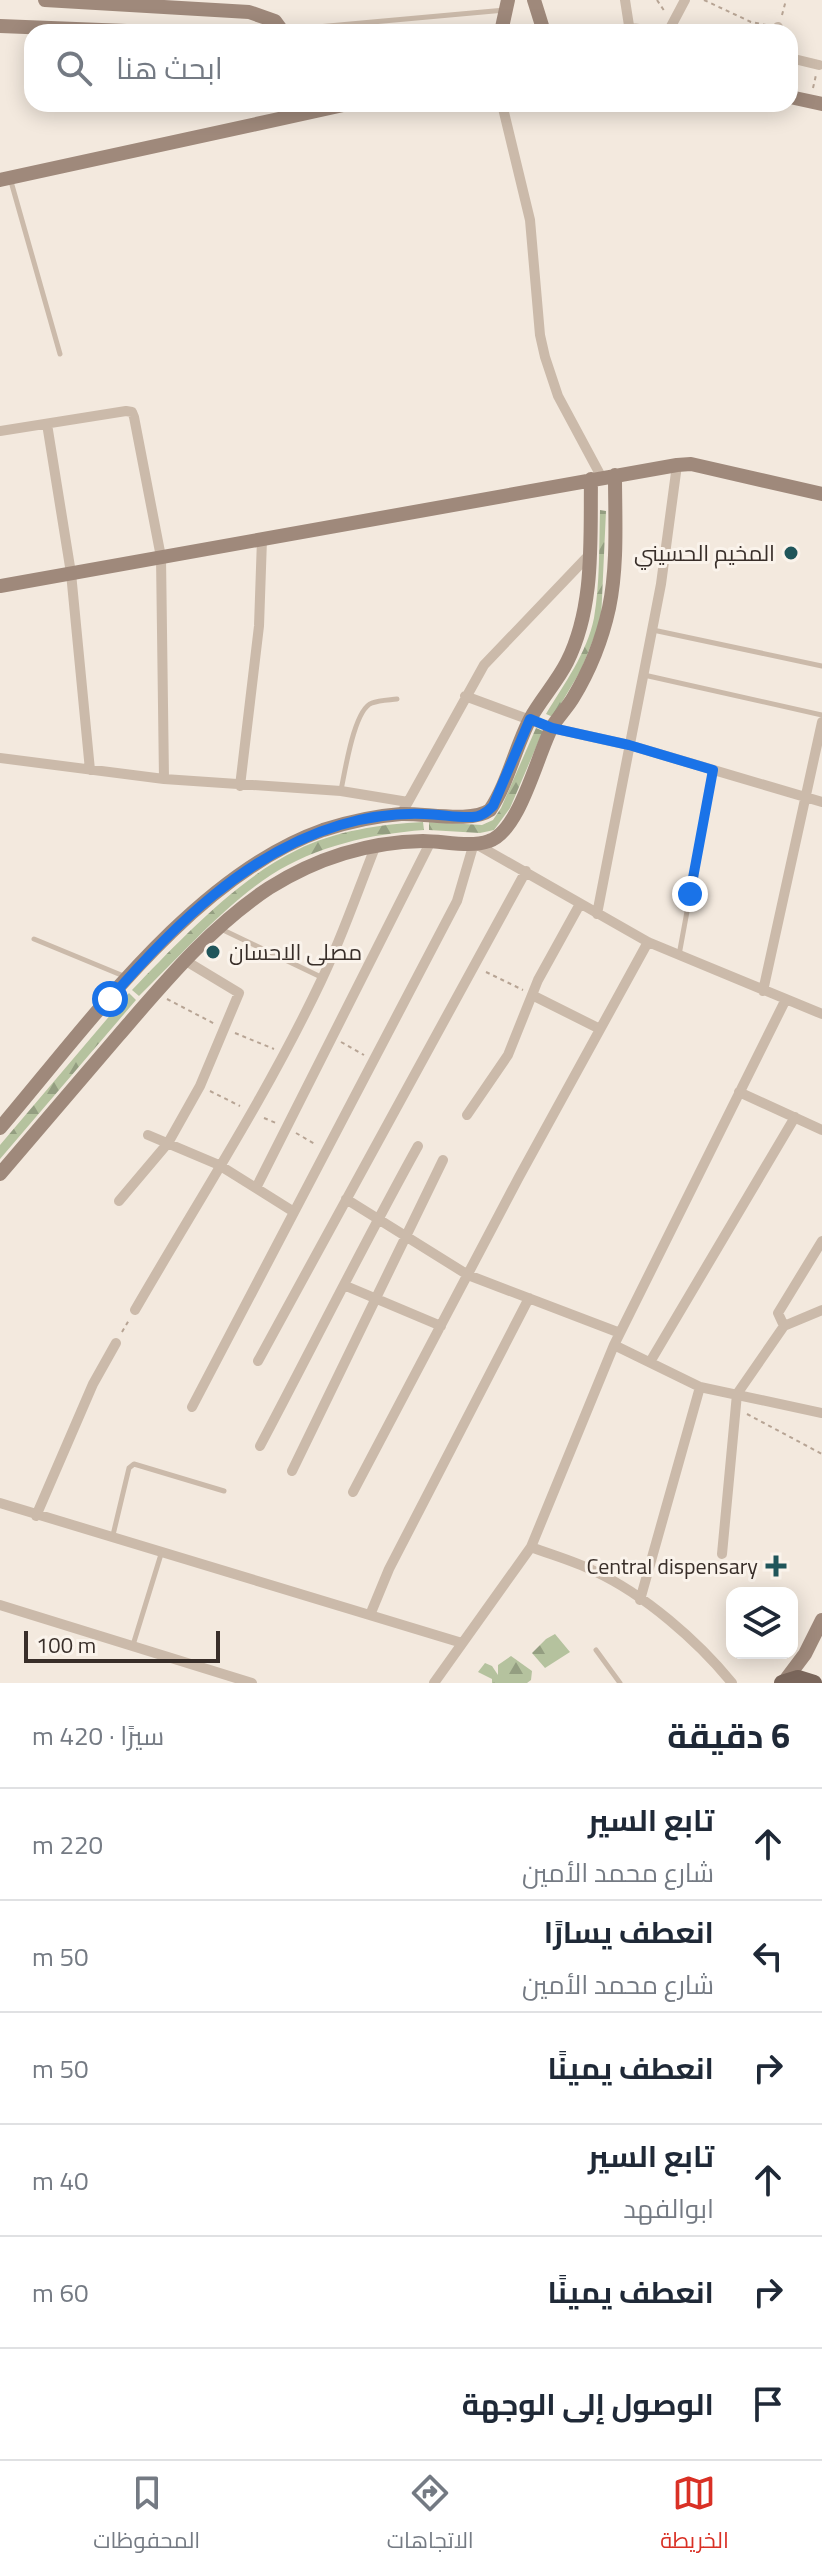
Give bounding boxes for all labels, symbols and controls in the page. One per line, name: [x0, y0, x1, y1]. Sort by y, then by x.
search box: [24, 24, 798, 112]
text: ابحث هنا: [116, 45, 223, 91]
icon: search: [52, 46, 96, 90]
place label: المخيم الحسيني: [634, 536, 775, 570]
marker: المخيم الحسيني: [782, 544, 800, 562]
route end: [672, 876, 708, 912]
place label: مصلى الاحسان: [229, 935, 362, 969]
marker: مصلى الاحسان: [204, 943, 222, 961]
route start: [92, 981, 128, 1017]
place label: Central dispensary: [586, 1549, 758, 1583]
marker: Central dispensary: [765, 1555, 787, 1577]
map controls: [726, 1587, 798, 1659]
button: layers: [726, 1587, 798, 1659]
scale bar: [24, 1627, 220, 1663]
text: 100 m: [36, 1628, 96, 1662]
text: 6 دقيقة: [667, 1709, 790, 1761]
text: سيرًا · 420 m: [32, 1716, 164, 1755]
text: تابع السير: [588, 1797, 714, 1843]
icon: ahead: [746, 1822, 790, 1866]
text: 220 m: [32, 1825, 103, 1864]
text: شارع محمد الأمين: [522, 1853, 714, 1892]
text: انعطف يسارًا: [544, 1909, 714, 1955]
icon: left: [746, 1934, 790, 1978]
text: 50 m: [32, 1937, 89, 1976]
text: شارع محمد الأمين: [522, 1965, 714, 2004]
text: انعطف يمينًا: [547, 2045, 714, 2091]
icon: right: [746, 2046, 790, 2090]
text: 50 m: [32, 2049, 89, 2088]
text: تابع السير: [588, 2133, 714, 2179]
icon: ahead: [746, 2158, 790, 2202]
text: 40 m: [32, 2161, 89, 2200]
text: ابوالفهد: [623, 2189, 714, 2228]
text: انعطف يمينًا: [547, 2269, 714, 2315]
icon: right: [746, 2270, 790, 2314]
text: 60 m: [32, 2273, 89, 2312]
text: الوصول إلى الوجهة: [462, 2381, 714, 2427]
icon: arrive: [746, 2382, 790, 2426]
tab: المحفوظات: [93, 2471, 200, 2561]
tab: الاتجاهات: [387, 2471, 474, 2561]
tab: الخريطة: [660, 2471, 729, 2561]

